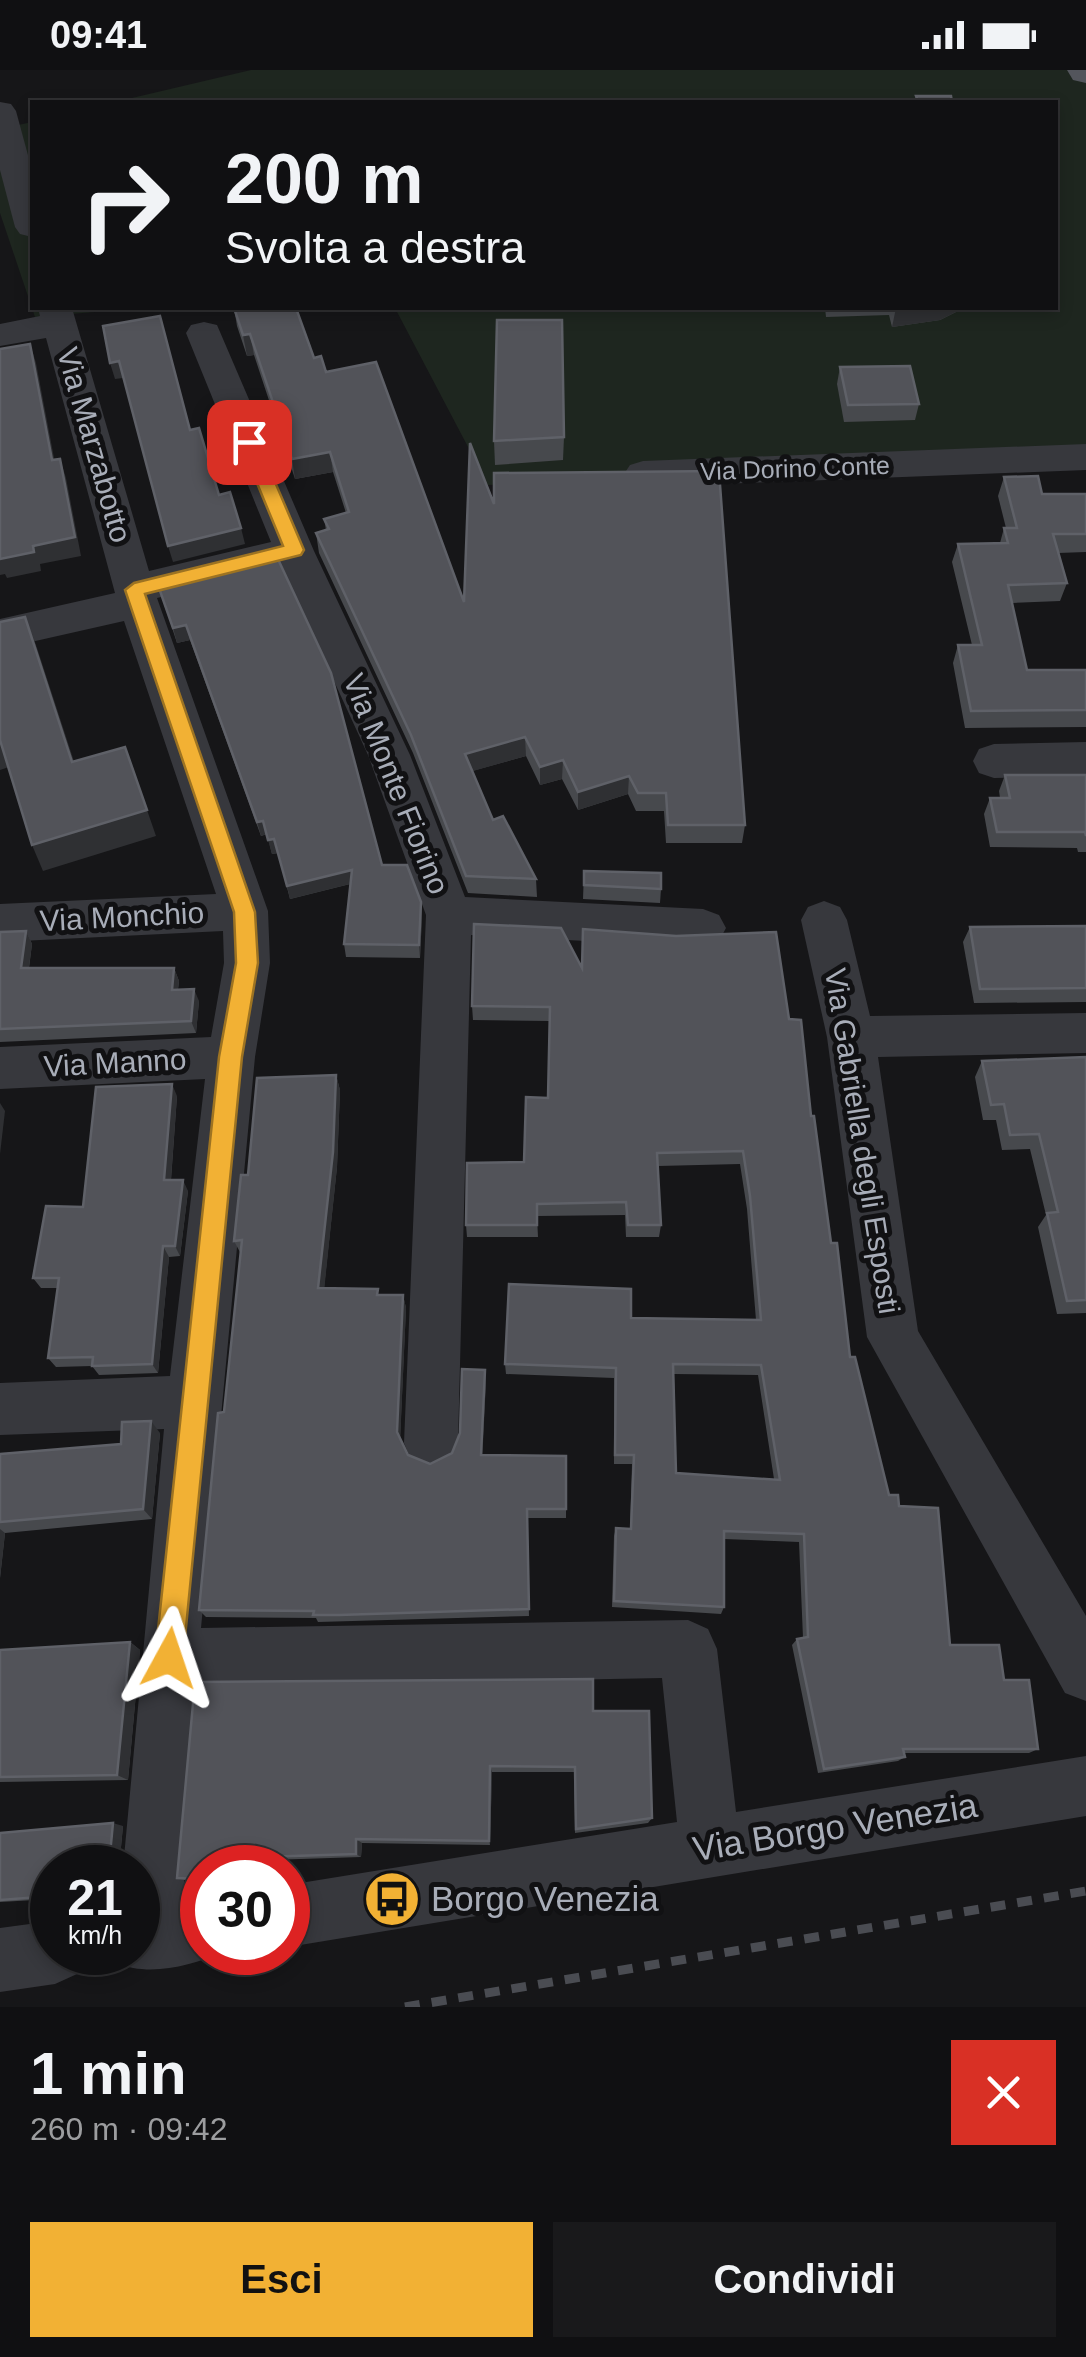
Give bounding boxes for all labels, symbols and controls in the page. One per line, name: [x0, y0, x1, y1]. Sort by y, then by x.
text: 09:41: [50, 14, 147, 56]
icon: right: [60, 140, 190, 270]
text: 200 m: [225, 140, 423, 218]
text: Svolta a destra: [225, 222, 525, 273]
street label: Via Marzabotto: [51, 344, 138, 546]
pin: [207, 400, 292, 485]
icon: arrive: [222, 415, 277, 470]
street label: Via Dorino Conte: [700, 451, 890, 485]
street label: Via Monte Fiorino: [337, 669, 456, 899]
street label: Via Monchio: [39, 896, 205, 937]
street label: Via Gabriella degli Esposti: [819, 966, 906, 1316]
street label: Via Manno: [43, 1042, 187, 1083]
position arrow: [117, 1606, 221, 1710]
street label: Via Borgo Venezia: [690, 1785, 980, 1868]
speed limit sign: 30: [180, 1845, 310, 1975]
bus stop icon: Borgo Venezia: [362, 1869, 422, 1929]
text: 21: [67, 1870, 123, 1926]
place label: Borgo Venezia: [431, 1879, 659, 1918]
text: km/h: [68, 1921, 122, 1949]
text: 1 min: [30, 2040, 187, 2107]
button: close: [951, 2040, 1056, 2145]
text: 260 m · 09:42: [30, 2111, 227, 2147]
button: Esci: [30, 2222, 533, 2337]
button: Condividi: [553, 2222, 1056, 2337]

